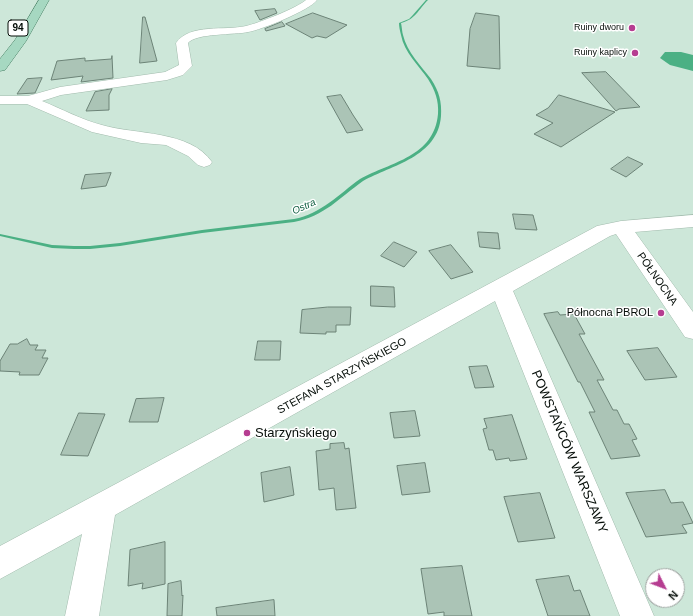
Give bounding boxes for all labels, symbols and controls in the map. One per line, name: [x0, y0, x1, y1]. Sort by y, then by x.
road number: 94: [8, 20, 28, 36]
place label: Ruiny dworu: [574, 23, 624, 33]
marker: Ruiny dworu: [627, 23, 637, 33]
place label: Ruiny kaplicy: [574, 48, 627, 58]
marker: Ruiny kaplicy: [630, 48, 640, 58]
water label: Ostra: [290, 197, 318, 217]
street label: PÓŁNOCNA: [634, 250, 680, 308]
place label: Północna PBROL: [567, 306, 653, 320]
marker: Północna PBROL: [656, 308, 666, 318]
street label: STEFANA STARZYŃSKIEGO: [275, 335, 409, 417]
street label: POWSTAŃCÓW WARSZAWY: [527, 368, 611, 536]
place label: Starzyńskiego: [255, 425, 337, 441]
marker: Starzyńskiego: [242, 428, 252, 438]
north arrow: [645, 568, 685, 608]
text: N: [666, 588, 680, 602]

